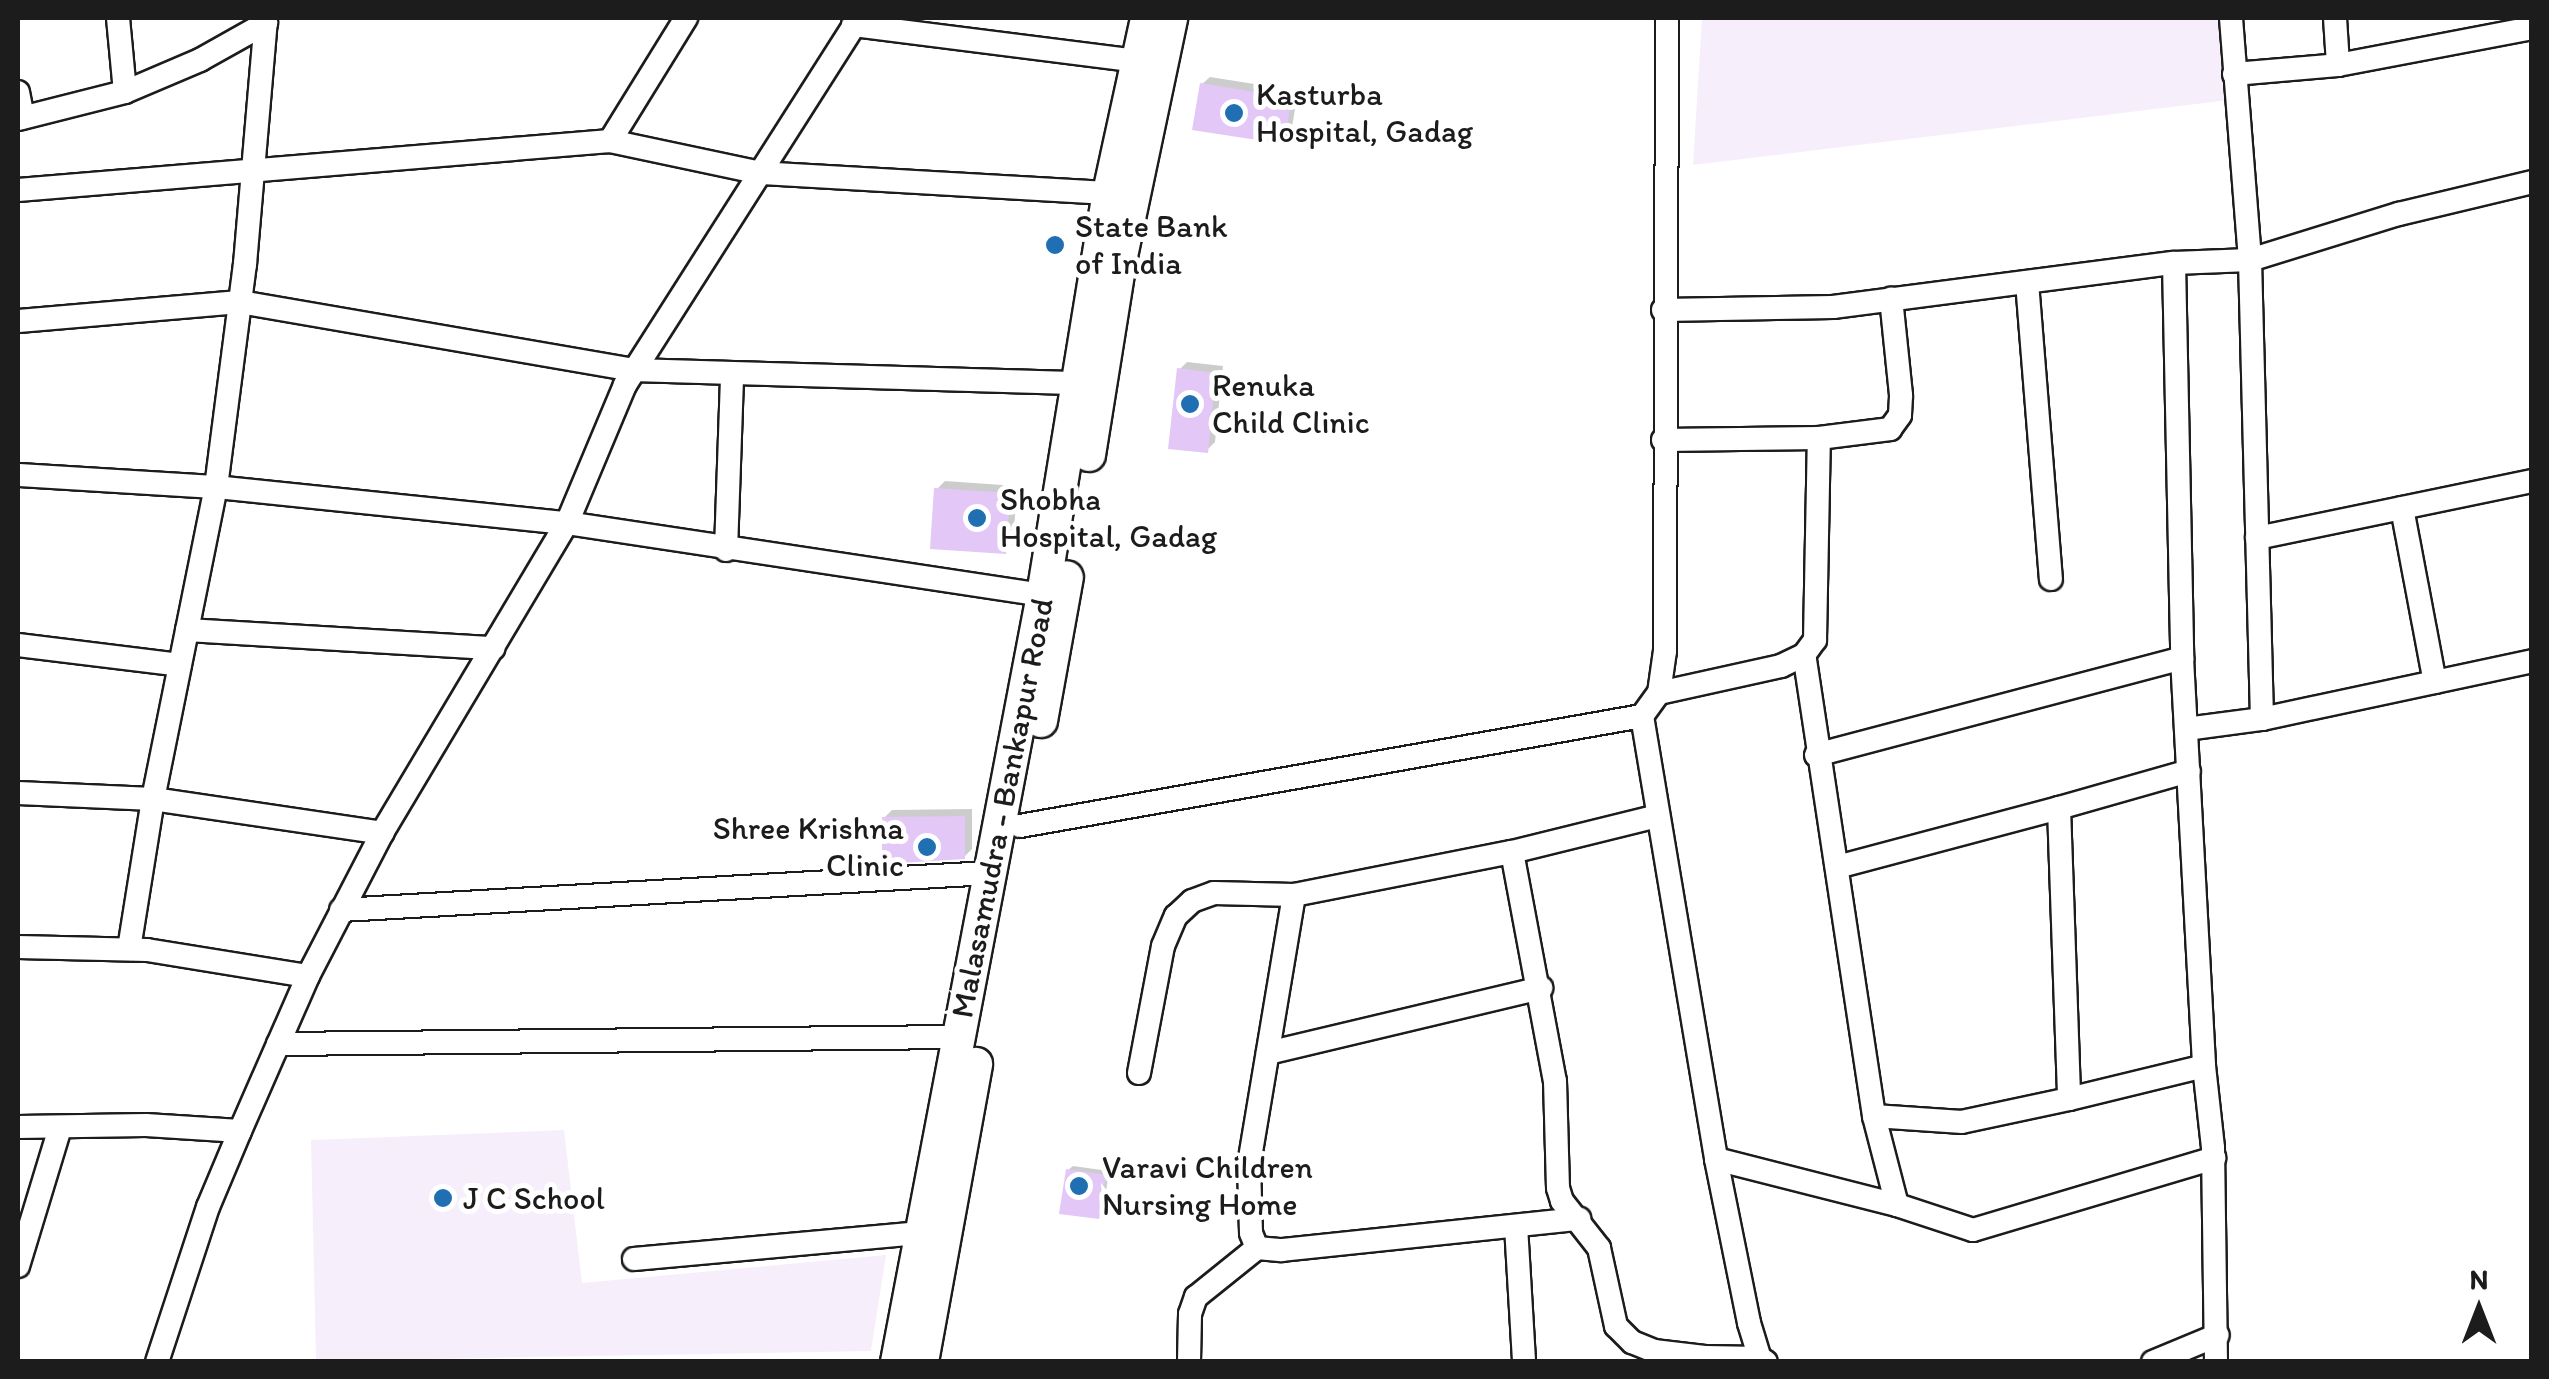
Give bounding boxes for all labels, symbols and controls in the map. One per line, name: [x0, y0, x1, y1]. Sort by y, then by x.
place label: Kasturba Hospital, Gadag: [1256, 76, 1474, 151]
marker: Kasturba Hospital, Gadag: [1221, 100, 1247, 126]
place label: State Bank of India: [1075, 208, 1228, 283]
marker: State Bank of India: [1044, 234, 1066, 256]
place label: Renuka Child Clinic: [1212, 367, 1370, 442]
marker: Renuka Child Clinic: [1177, 391, 1203, 417]
place label: Shobha Hospital, Gadag: [1000, 481, 1218, 556]
marker: Shobha Hospital, Gadag: [964, 505, 990, 531]
street label: Malasamudra - Bankapur Road: [943, 595, 1061, 1021]
place label: Shree Krishna Clinic: [713, 810, 904, 885]
marker: Shree Krishna Clinic: [914, 834, 940, 860]
place label: Varavi Children Nursing Home: [1102, 1149, 1312, 1224]
marker: Varavi Children Nursing Home: [1066, 1173, 1092, 1199]
place label: J C School: [463, 1179, 605, 1217]
marker: J C School: [432, 1187, 454, 1209]
north arrow: [2429, 1259, 2529, 1359]
text: N: [2470, 1262, 2488, 1296]

